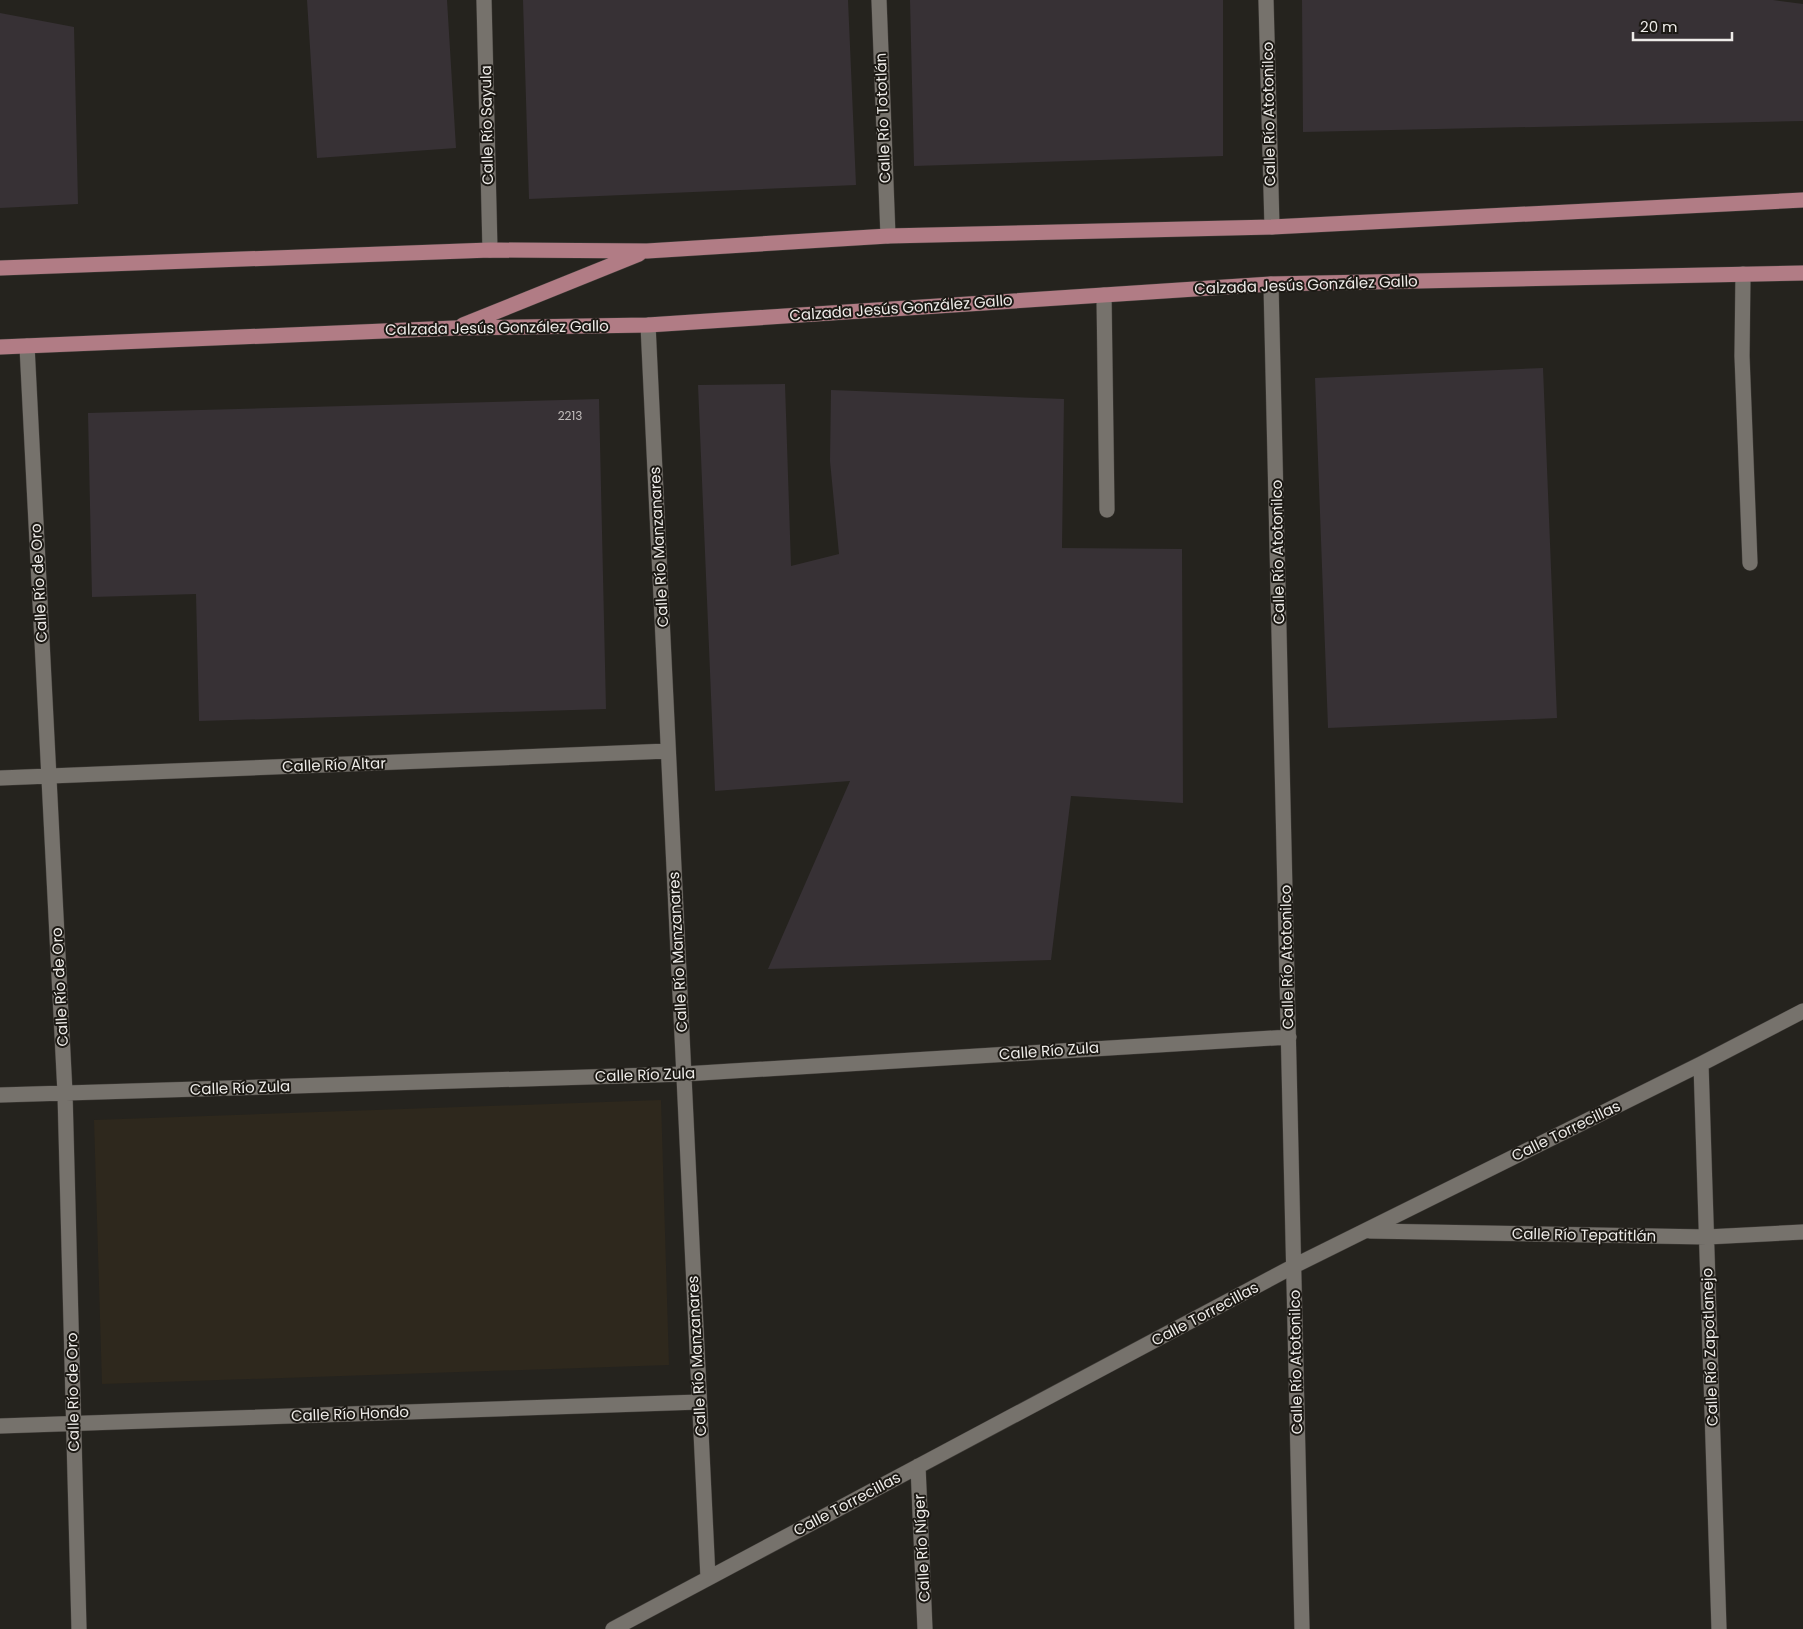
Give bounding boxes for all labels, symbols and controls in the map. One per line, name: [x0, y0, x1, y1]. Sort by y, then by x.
scale bar: [1633, 10, 1732, 42]
text: 20 m: [1640, 16, 1678, 37]
street label: Calle Río Atotonilco: [1257, 41, 1280, 187]
street label: Calle Río Tototlán: [870, 52, 895, 184]
street label: Calle Río Sayula: [475, 65, 498, 185]
street label: Calzada Jesús González Gallo: [1194, 270, 1418, 299]
street label: Calzada Jesús González Gallo: [789, 289, 1013, 326]
street label: Calzada Jesús González Gallo: [385, 315, 609, 340]
house number: 2213: [558, 407, 582, 424]
street label: Calle Río Manzanares: [644, 466, 673, 628]
street label: Calle Río Atotonilco: [1266, 479, 1289, 625]
street label: Calle Río de Oro: [25, 523, 52, 643]
street label: Calle Río Altar: [282, 752, 387, 777]
street label: Calle Río Manzanares: [663, 871, 692, 1033]
street label: Calle Río Atotonilco: [1275, 884, 1298, 1030]
street label: Calle Río de Oro: [46, 927, 73, 1047]
street label: Calle Río Zula: [998, 1037, 1100, 1064]
street label: Calle Río Zula: [594, 1062, 696, 1087]
street label: Calle Río Zula: [189, 1075, 291, 1100]
street label: Calle Torrecillas: [1508, 1095, 1624, 1166]
street label: Calle Río Tepatitlán: [1512, 1223, 1656, 1246]
street label: Calle Río Zapotlanejo: [1696, 1268, 1723, 1426]
street label: Calle Río Manzanares: [682, 1275, 711, 1437]
street label: Calle Torrecillas: [1147, 1276, 1262, 1351]
street label: Calle Río Atotonilco: [1284, 1289, 1307, 1435]
street label: Calle Río de Oro: [61, 1332, 84, 1452]
street label: Calle Río Hondo: [291, 1401, 409, 1426]
street label: Calle Torrecillas: [789, 1466, 904, 1541]
street label: Calle Río Níger: [908, 1493, 935, 1603]

